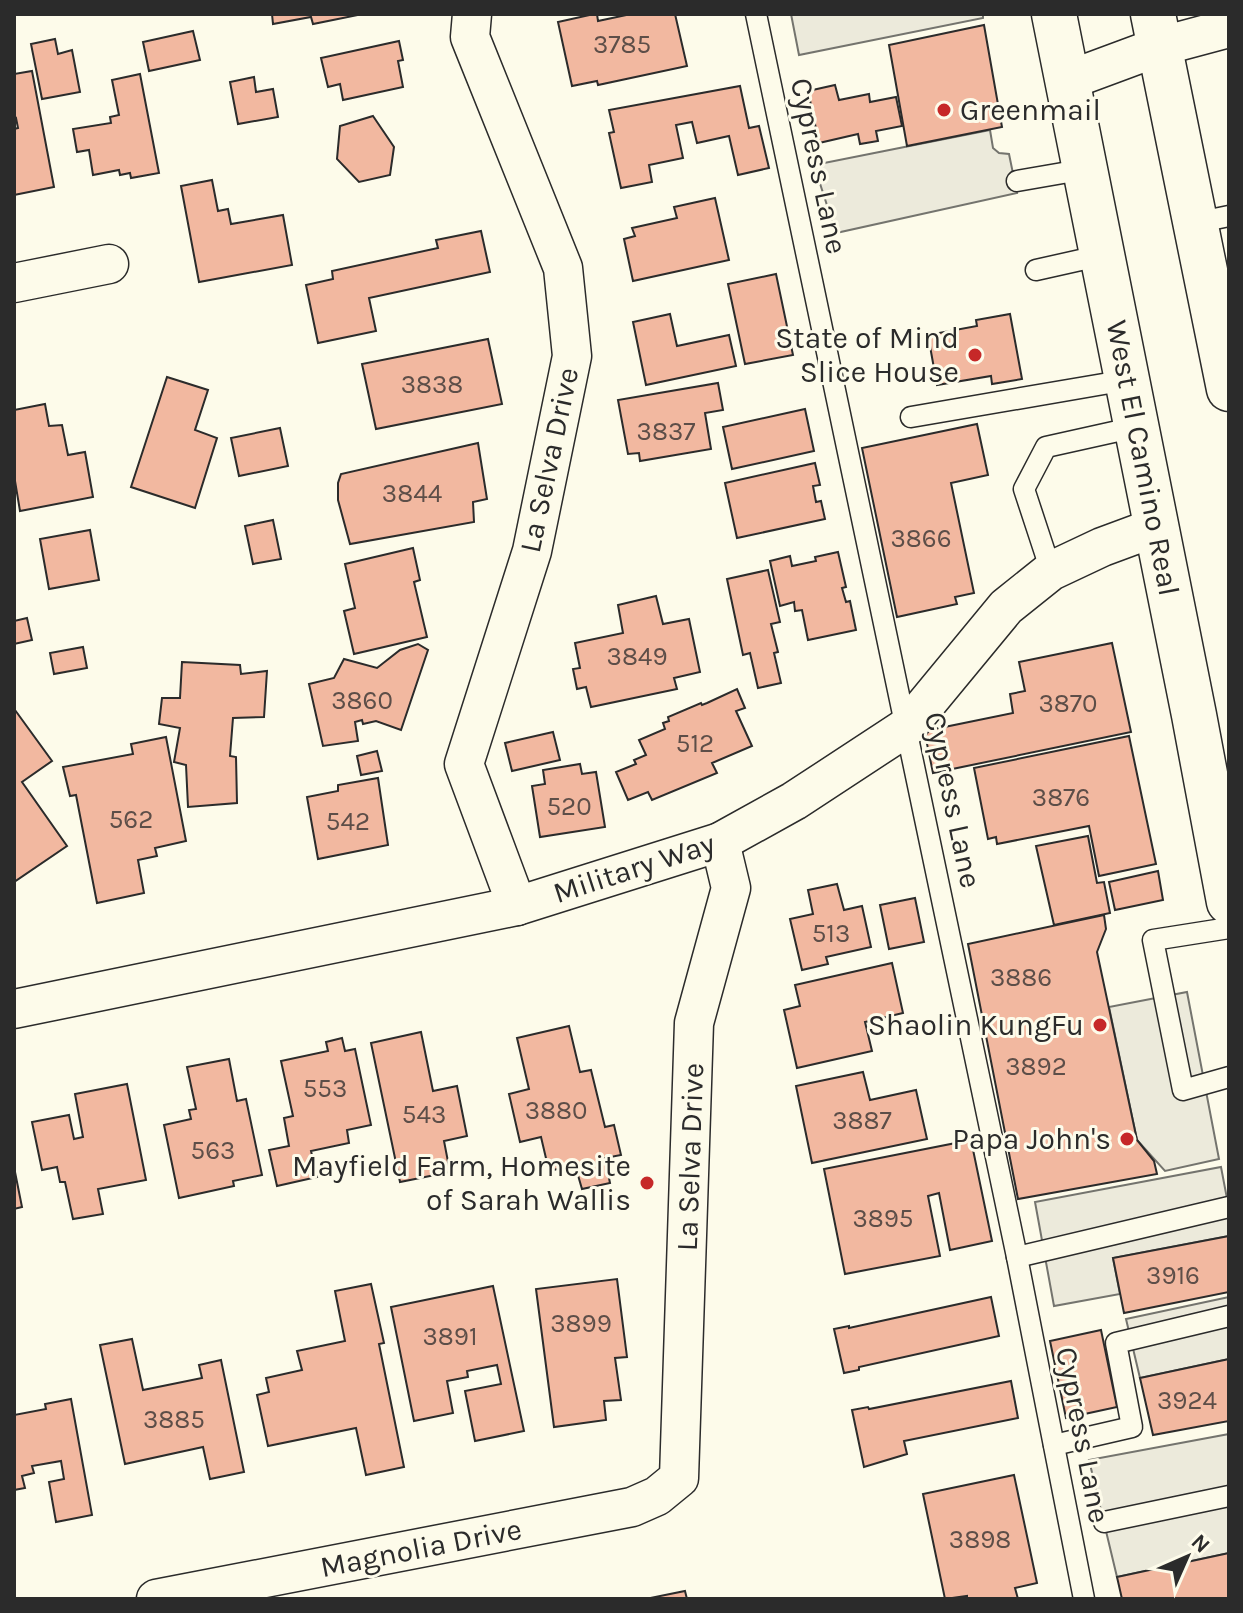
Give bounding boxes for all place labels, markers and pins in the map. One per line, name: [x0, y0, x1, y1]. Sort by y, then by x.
place label: Greenmail: [960, 92, 1101, 128]
marker: Greenmail: [935, 101, 953, 119]
place label: State of Mind Slice House: [775, 320, 959, 390]
marker: State of Mind Slice House: [966, 346, 984, 364]
place label: Shaolin KungFu: [868, 1007, 1084, 1043]
marker: Shaolin KungFu: [1091, 1016, 1109, 1034]
place label: Papa John's: [952, 1121, 1111, 1157]
marker: Papa John's: [1118, 1130, 1136, 1148]
place label: Mayfield Farm, Homesite of Sarah Wallis: [292, 1148, 631, 1218]
marker: Mayfield Farm, Homesite of Sarah Wallis: [638, 1174, 656, 1192]

